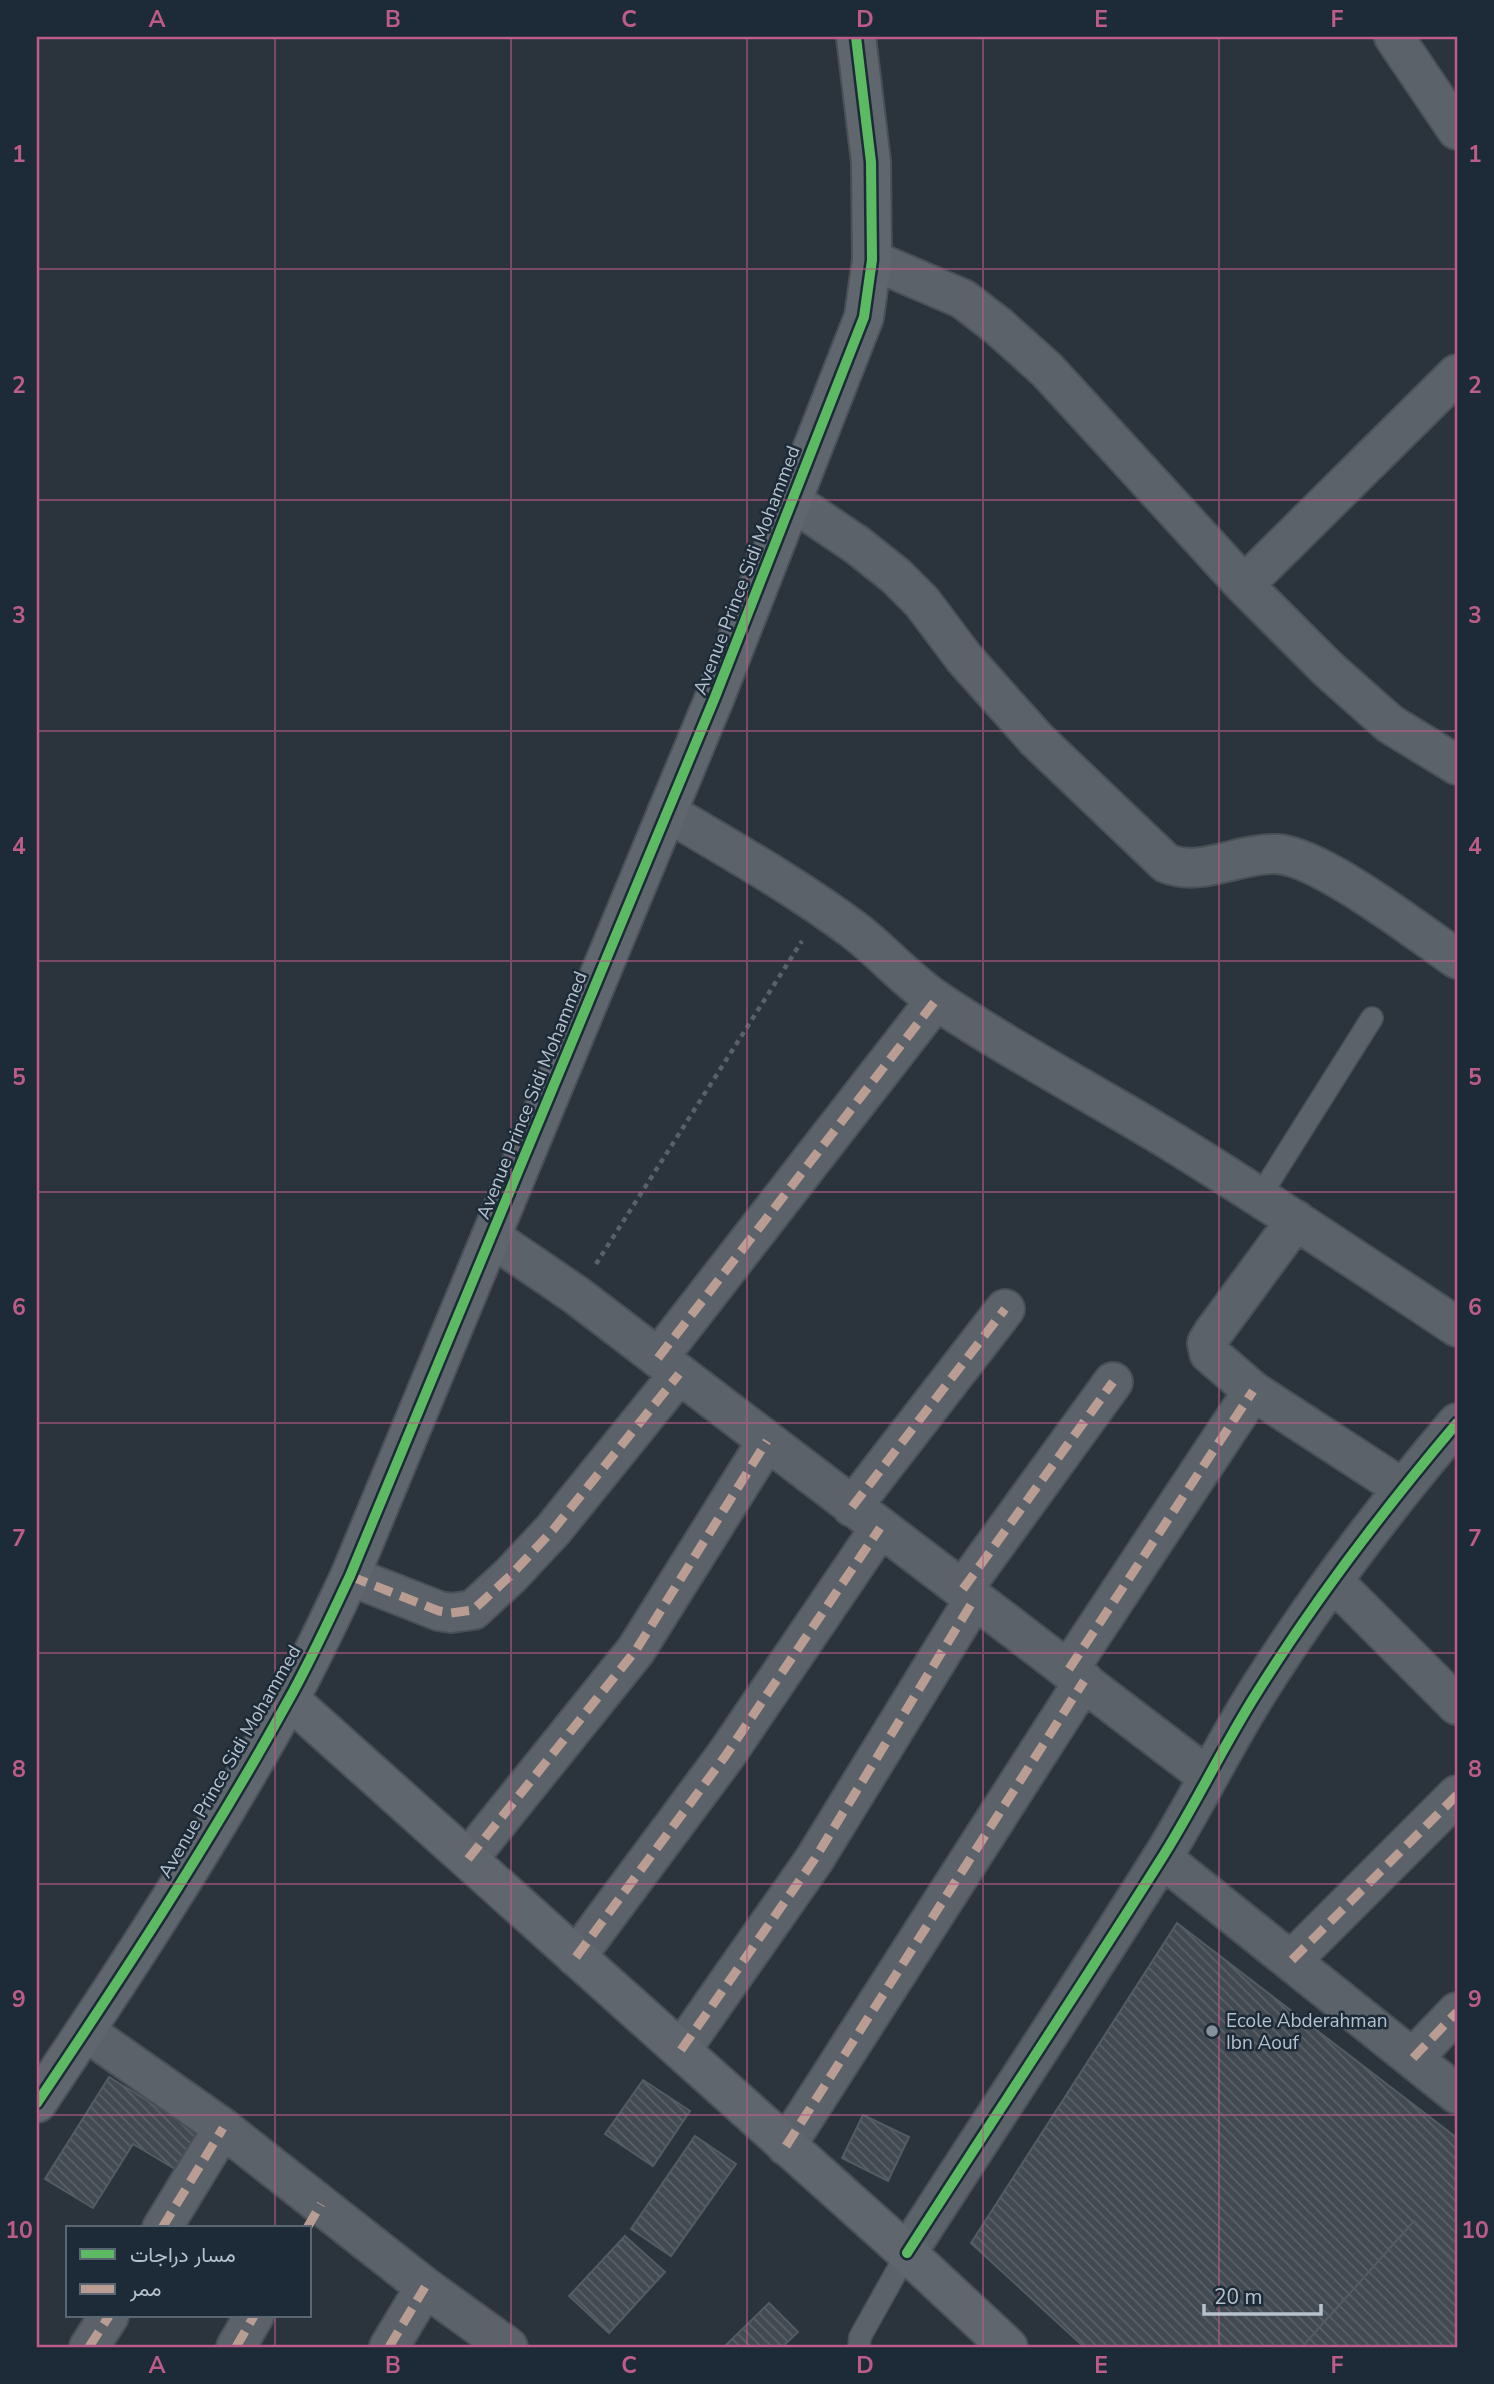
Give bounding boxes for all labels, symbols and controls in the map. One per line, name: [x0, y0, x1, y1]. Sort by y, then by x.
text: A: [148, 4, 166, 35]
text: B: [385, 4, 401, 35]
text: C: [621, 4, 637, 35]
text: D: [856, 4, 874, 35]
text: E: [1094, 4, 1108, 35]
text: F: [1331, 4, 1344, 35]
text: 1: [12, 139, 26, 170]
text: 1: [1468, 139, 1482, 170]
text: 2: [12, 370, 26, 401]
text: 2: [1468, 370, 1482, 401]
street label: Avenue Prince Sidi Mohammed: [687, 442, 807, 699]
text: 3: [12, 600, 26, 631]
text: 3: [1468, 600, 1482, 631]
text: 4: [12, 831, 26, 862]
text: 4: [1468, 831, 1482, 862]
street label: Avenue Prince Sidi Mohammed: [470, 968, 594, 1223]
text: 5: [12, 1062, 26, 1093]
text: 5: [1468, 1062, 1482, 1093]
text: 6: [12, 1292, 26, 1323]
text: 6: [1468, 1292, 1482, 1323]
text: 7: [12, 1523, 26, 1554]
text: 7: [1468, 1523, 1482, 1554]
street label: Avenue Prince Sidi Mohammed: [152, 1640, 307, 1883]
text: 8: [12, 1754, 26, 1785]
text: 8: [1468, 1754, 1482, 1785]
text: 9: [12, 1984, 26, 2015]
text: 9: [1468, 1984, 1482, 2015]
place label: Ecole Abderahman Ibn Aouf: [1226, 2008, 1388, 2056]
marker: Ecole Abderahman Ibn Aouf: [1204, 2023, 1220, 2039]
text: 10: [5, 2215, 33, 2246]
text: 10: [1461, 2215, 1489, 2246]
legend: [66, 2226, 312, 2318]
text: مسار دراجات: [130, 2241, 236, 2269]
scale bar: [1204, 2272, 1321, 2316]
text: ممر: [129, 2275, 161, 2303]
text: 20 m: [1214, 2283, 1263, 2311]
text: A: [148, 2350, 166, 2381]
text: B: [385, 2350, 401, 2381]
text: C: [621, 2350, 637, 2381]
text: D: [856, 2350, 874, 2381]
text: E: [1094, 2350, 1108, 2381]
text: F: [1331, 2350, 1344, 2381]

